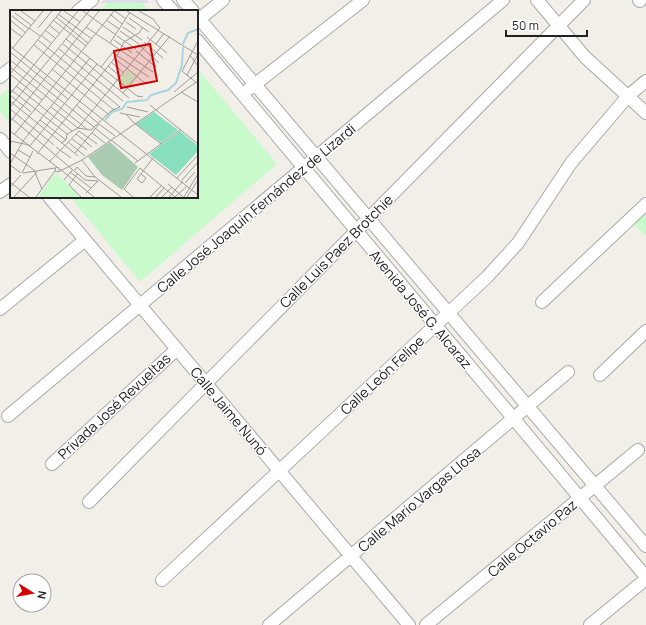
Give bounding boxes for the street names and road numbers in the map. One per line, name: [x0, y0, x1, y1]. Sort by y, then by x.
street label: Calle José Joaquín Fernández de Lizardi: [153, 119, 359, 297]
street label: Calle Luis Paez Brotchie: [275, 190, 397, 312]
street label: Avenida José G. Alcaraz: [366, 246, 476, 372]
street label: Calle León Felipe: [336, 331, 428, 419]
street label: Privada José Revueltas: [54, 349, 174, 463]
street label: Calle Jaime Nunó: [186, 363, 272, 459]
street label: Calle Mario Vargas Llosa: [354, 442, 484, 556]
street label: Calle Octavio Paz: [483, 495, 581, 581]

